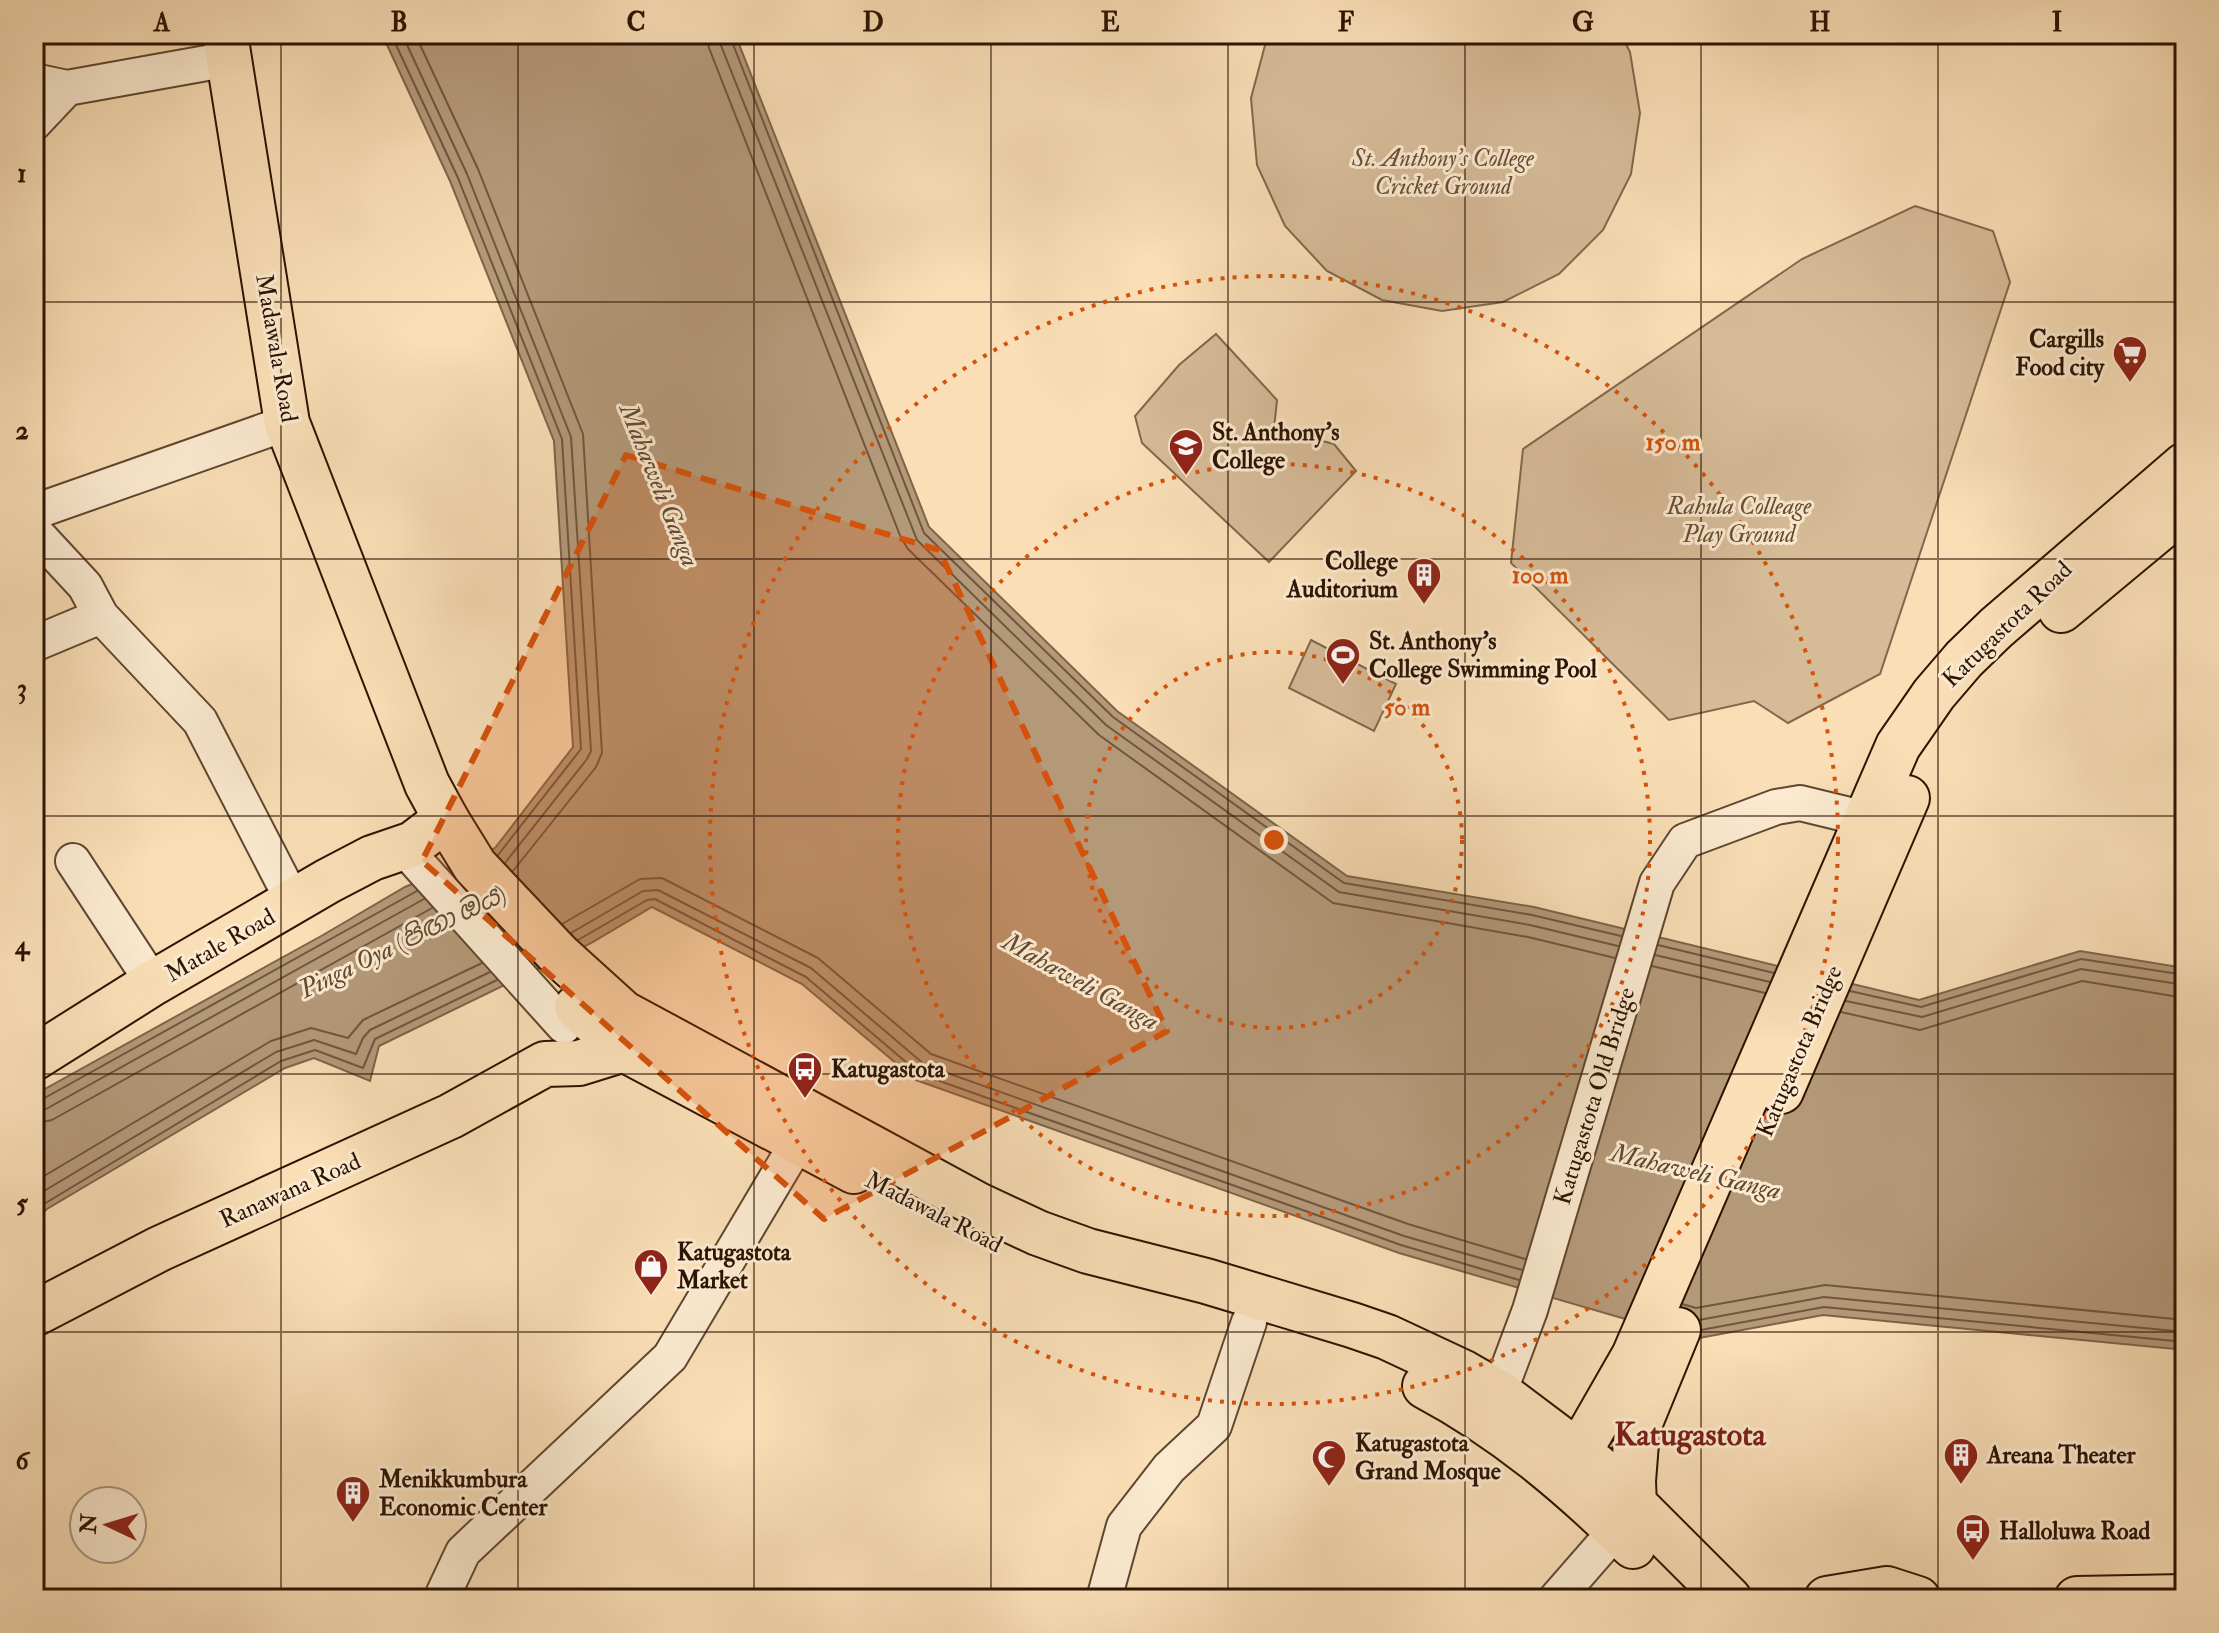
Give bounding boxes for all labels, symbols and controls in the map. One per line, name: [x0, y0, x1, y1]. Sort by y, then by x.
text: A: [153, 7, 171, 39]
text: B: [390, 7, 408, 39]
text: C: [626, 7, 646, 39]
text: D: [862, 7, 884, 39]
text: E: [1101, 7, 1120, 39]
text: F: [1338, 7, 1355, 39]
text: G: [1572, 7, 1594, 39]
text: H: [1809, 7, 1831, 39]
text: I: [2052, 7, 2062, 39]
park label: St. Anthony's College Cricket Ground: [1351, 143, 1535, 202]
text: 1: [17, 158, 27, 190]
street label: Madawala Road: [248, 271, 305, 425]
place label: Cargills Food city: [2015, 324, 2105, 383]
supermarket icon: Cargills Food city: [2111, 334, 2149, 384]
water label: Mahaweli Ganga: [611, 397, 706, 572]
text: 2: [15, 415, 29, 447]
place label: St. Anthony's College: [1212, 417, 1339, 476]
school or university icon: St. Anthony's College: [1167, 427, 1205, 477]
text: 150 m: [1646, 427, 1701, 458]
park label: Rahula Colleage Play Ground: [1666, 491, 1812, 550]
place label: College Auditorium: [1286, 546, 1398, 605]
street label: Katugastota Road: [1936, 554, 2079, 694]
building icon: College Auditorium: [1405, 556, 1443, 606]
text: 100 m: [1512, 560, 1569, 591]
place label: St. Anthony's College Swimming Pool: [1369, 626, 1598, 685]
sports icon: St. Anthony's College Swimming Pool: [1324, 636, 1362, 686]
text: 3: [17, 673, 27, 705]
text: 50 m: [1384, 692, 1431, 723]
centre of rings: [1260, 826, 1288, 854]
water label: Pinga Oya (පිඟා ඔය): [293, 878, 511, 1006]
street label: Matale Road: [160, 901, 281, 989]
water label: Mahaweli Ganga: [995, 925, 1164, 1038]
text: 4: [14, 930, 31, 962]
street label: Katugastota Bridge: [1749, 961, 1850, 1142]
street label: Katugastota Old Bridge: [1547, 984, 1642, 1208]
bus stop icon: Katugastota: [786, 1050, 824, 1100]
place label: Katugastota: [831, 1054, 946, 1085]
water label: Mahaweli Ganga: [1606, 1136, 1784, 1207]
street label: Ranawana Road: [215, 1145, 366, 1235]
street label: Madawala Road: [860, 1165, 1008, 1260]
text: 5: [16, 1188, 28, 1220]
place label: Katugastota Market: [676, 1237, 792, 1296]
shop icon: Katugastota Market: [632, 1247, 670, 1297]
district label: Katugastota: [1614, 1415, 1767, 1455]
place label: Katugastota Grand Mosque: [1355, 1428, 1501, 1487]
building icon: Areana Theater: [1942, 1436, 1980, 1486]
mosque icon: Katugastota Grand Mosque: [1310, 1438, 1348, 1488]
place label: Areana Theater: [1986, 1440, 2136, 1471]
text: 6: [15, 1445, 30, 1477]
place label: Menikkumbura Economic Center: [378, 1464, 549, 1523]
building icon: Menikkumbura Economic Center: [334, 1474, 372, 1524]
north arrow: [68, 1485, 148, 1565]
bus stop icon: Halloluwa Road: [1954, 1512, 1992, 1562]
text: N: [74, 1513, 104, 1535]
place label: Halloluwa Road: [1999, 1516, 2151, 1547]

